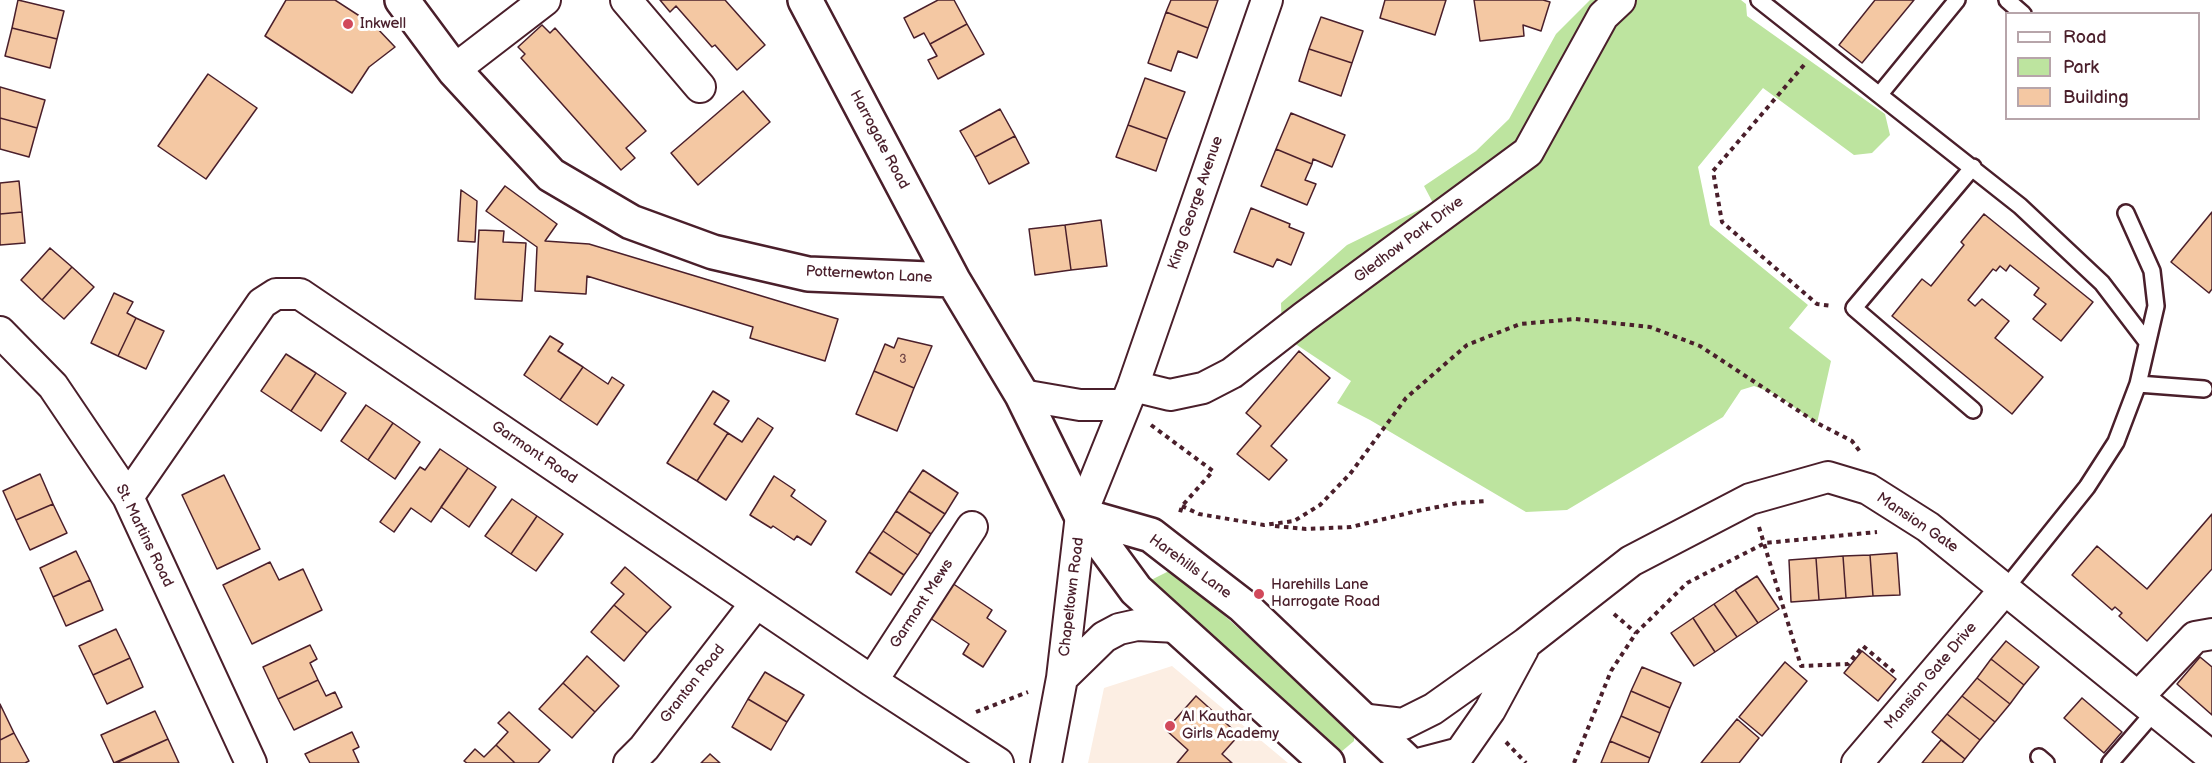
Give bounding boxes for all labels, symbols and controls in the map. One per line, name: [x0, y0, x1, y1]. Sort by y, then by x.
legend: [2005, 12, 2200, 120]
place label: Inkwell: [360, 15, 406, 33]
marker: Inkwell: [341, 17, 355, 31]
text: Road: [2063, 27, 2107, 48]
text: Park: [2063, 57, 2099, 78]
text: Building: [2063, 87, 2129, 108]
street label: Harrogate Road: [845, 88, 913, 192]
street label: King George Avenue: [1165, 134, 1227, 272]
street label: Gledhow Park Drive: [1351, 193, 1467, 287]
street label: Potternewton Lane: [805, 263, 933, 287]
house number: 3: [899, 353, 907, 367]
street label: Garmont Road: [488, 418, 580, 488]
street label: St. Martins Road: [111, 482, 177, 590]
street label: Mansion Gate: [1873, 489, 1961, 557]
street label: Harehills Lane: [1145, 531, 1235, 603]
street label: Chapeltown Road: [1056, 536, 1088, 658]
street label: Garmont Mews: [887, 556, 957, 652]
place label: Harehills Lane Harrogate Road: [1271, 576, 1380, 611]
marker: Harehills Lane Harrogate Road: [1252, 587, 1266, 601]
street label: Mansion Gate Drive: [1881, 619, 1981, 733]
street label: Granton Road: [657, 641, 729, 727]
place label: Al Kauthar Girls Academy: [1182, 708, 1279, 743]
marker: Al Kauthar Girls Academy: [1163, 719, 1177, 733]

